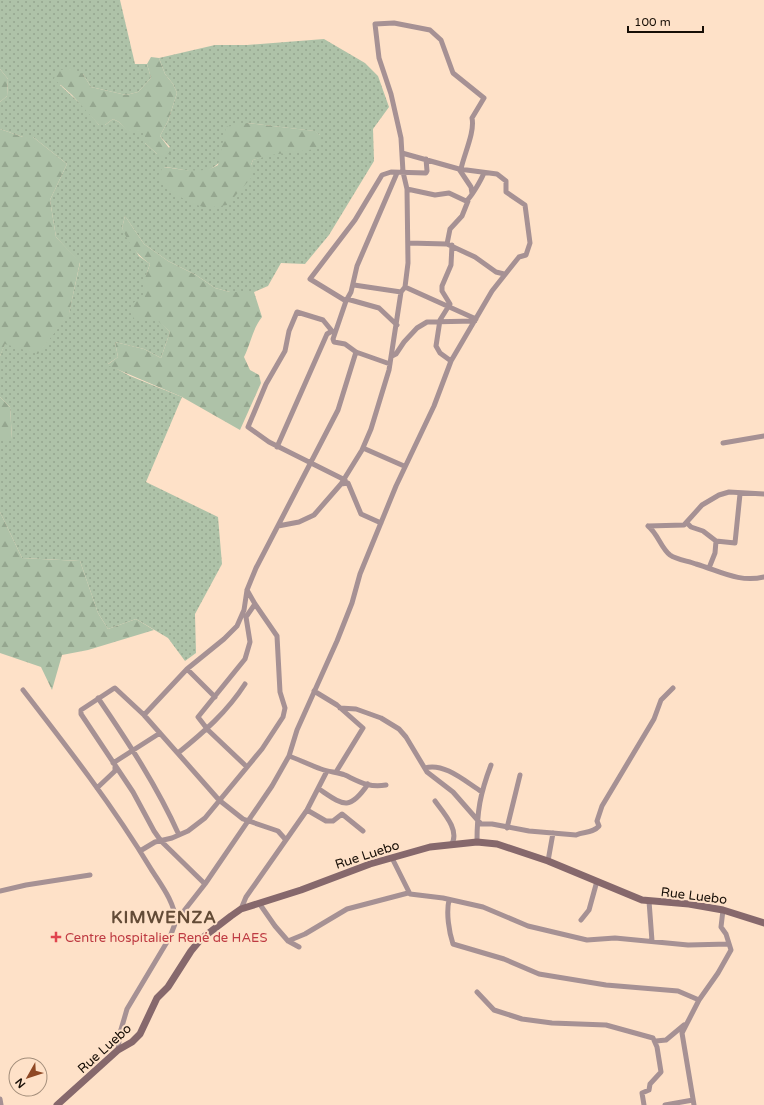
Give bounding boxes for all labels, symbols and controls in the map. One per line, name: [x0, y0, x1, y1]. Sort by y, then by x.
scale bar: [628, 8, 703, 34]
text: 100 m: [634, 15, 671, 29]
street label: Rue Luebo: [333, 837, 402, 873]
street label: Rue Luebo: [660, 884, 728, 908]
district label: KIMWENZA: [111, 907, 217, 928]
place label: Centre hospitalier René de HAES: [65, 930, 267, 946]
marker: Centre hospitalier René de HAES: [50, 931, 62, 943]
street label: Rue Luebo: [75, 1020, 135, 1077]
north arrow: [8, 1057, 48, 1097]
text: N: [13, 1075, 28, 1091]

